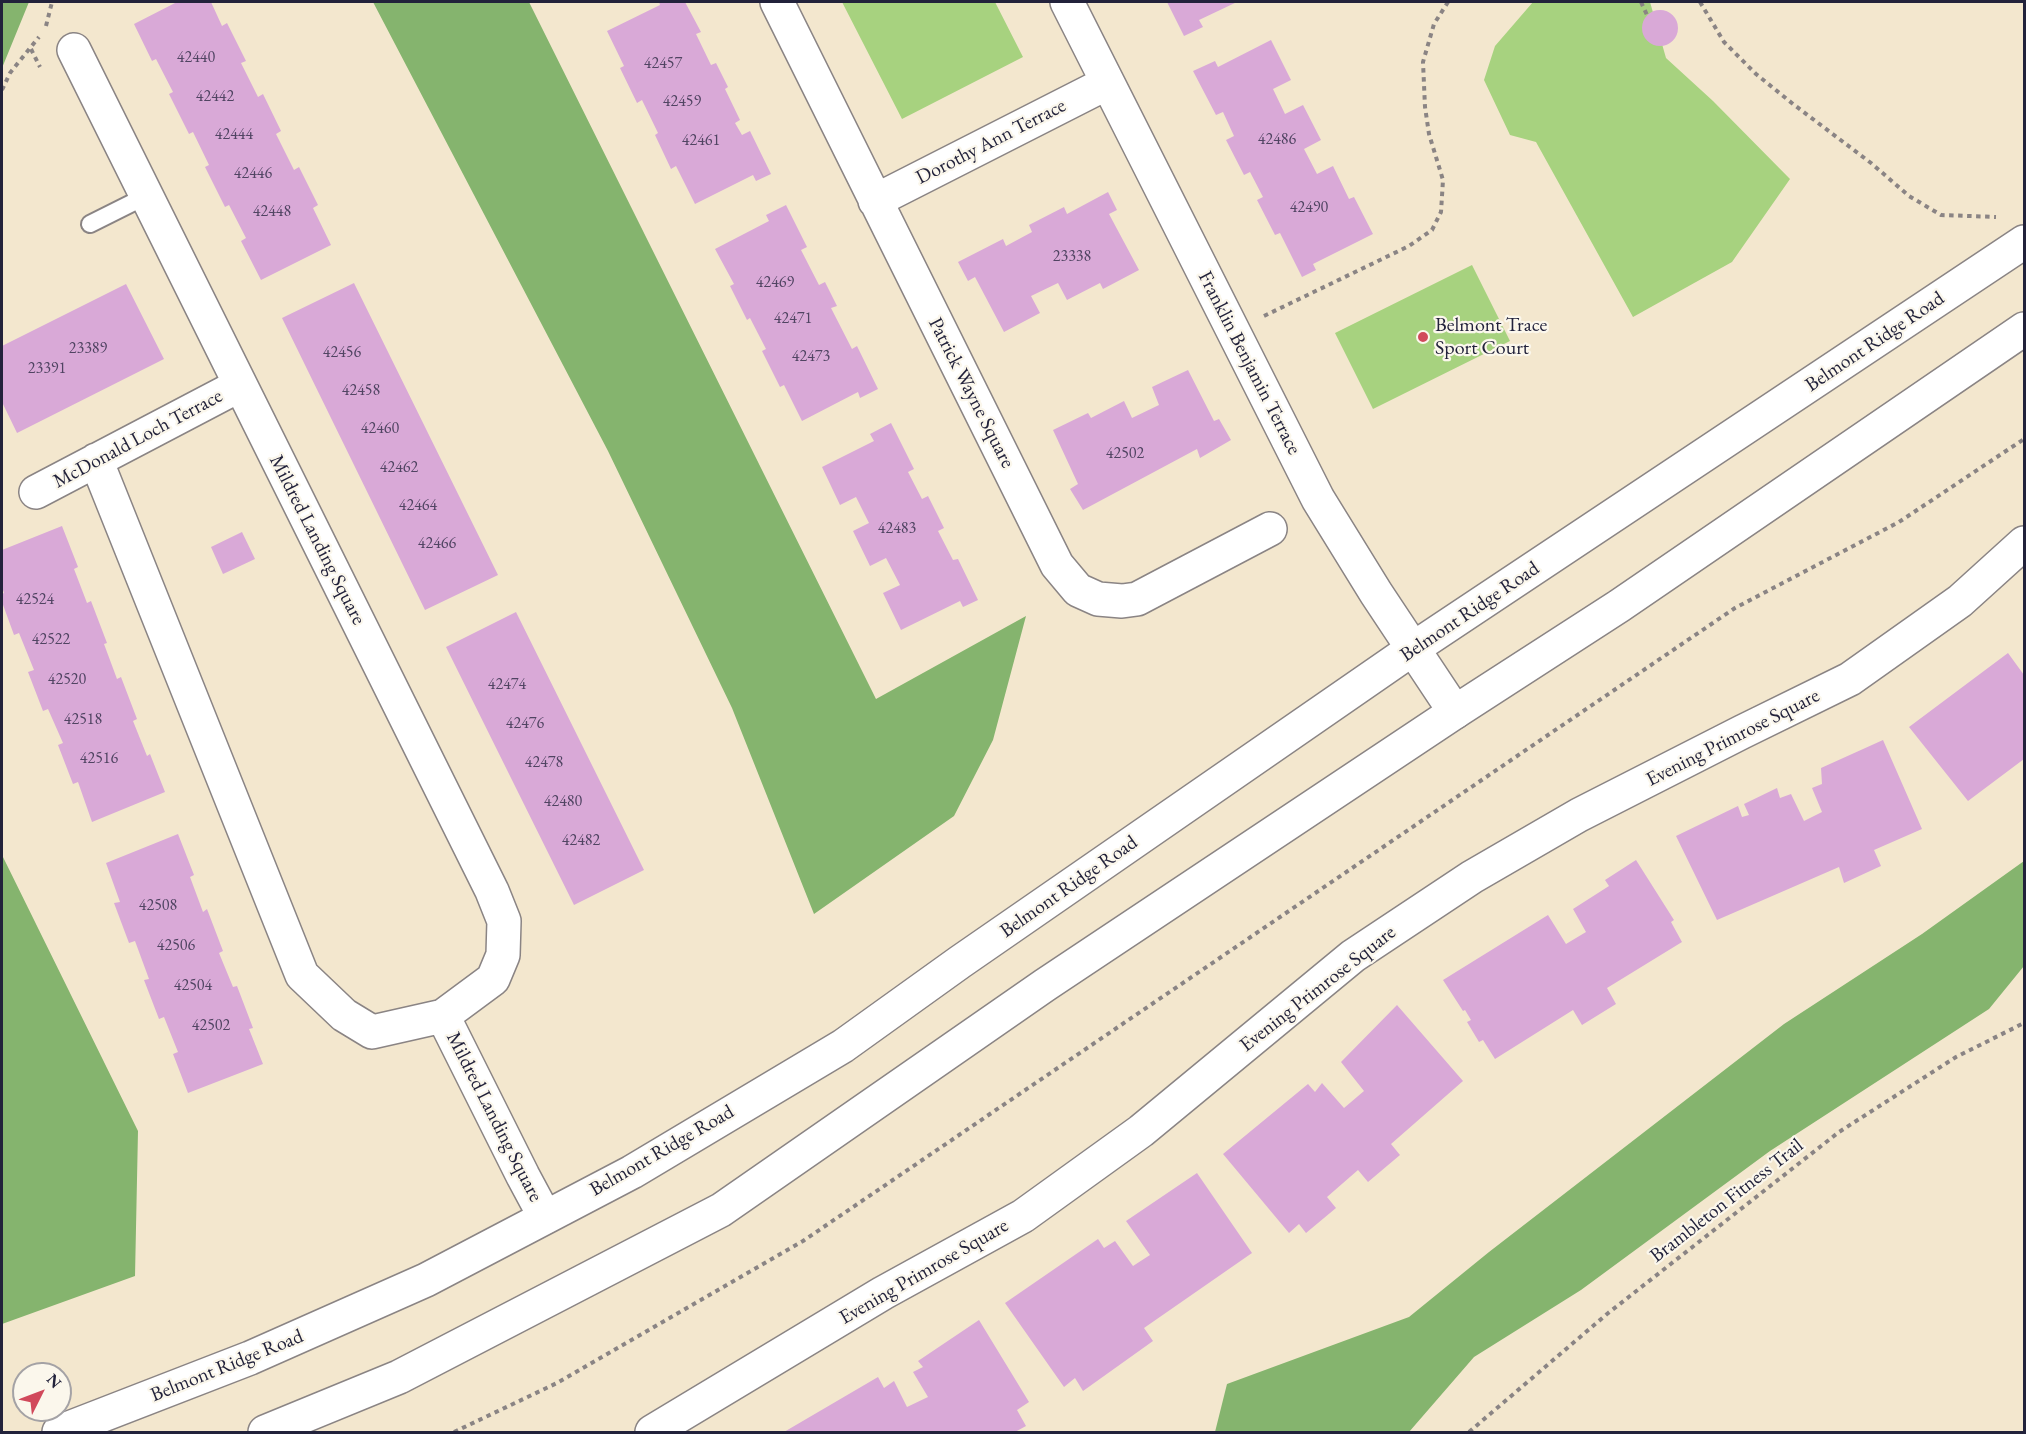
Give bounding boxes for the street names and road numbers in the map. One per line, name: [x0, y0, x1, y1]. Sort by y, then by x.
street label: Dorothy Ann Terrace: [912, 94, 1070, 190]
street label: Franklin Benjamin Terrace: [1192, 267, 1306, 459]
street label: Belmont Ridge Road: [1801, 287, 1949, 397]
street label: Patrick Wayne Square: [923, 314, 1019, 472]
street label: McDonald Loch Terrace: [49, 384, 227, 494]
street label: Mildred Landing Square: [264, 451, 370, 629]
street label: Belmont Ridge Road: [1396, 557, 1544, 667]
street label: Evening Primrose Square: [1642, 684, 1824, 792]
street label: Belmont Ridge Road: [996, 831, 1142, 943]
street label: Evening Primrose Square: [1235, 921, 1401, 1057]
street label: Mildred Landing Square: [441, 1028, 547, 1206]
street label: Belmont Ridge Road: [586, 1100, 738, 1202]
street label: Brambleton Fitness Trail: [1646, 1134, 1808, 1268]
street label: Evening Primrose Square: [835, 1214, 1013, 1330]
street label: Belmont Ridge Road: [147, 1324, 307, 1408]

